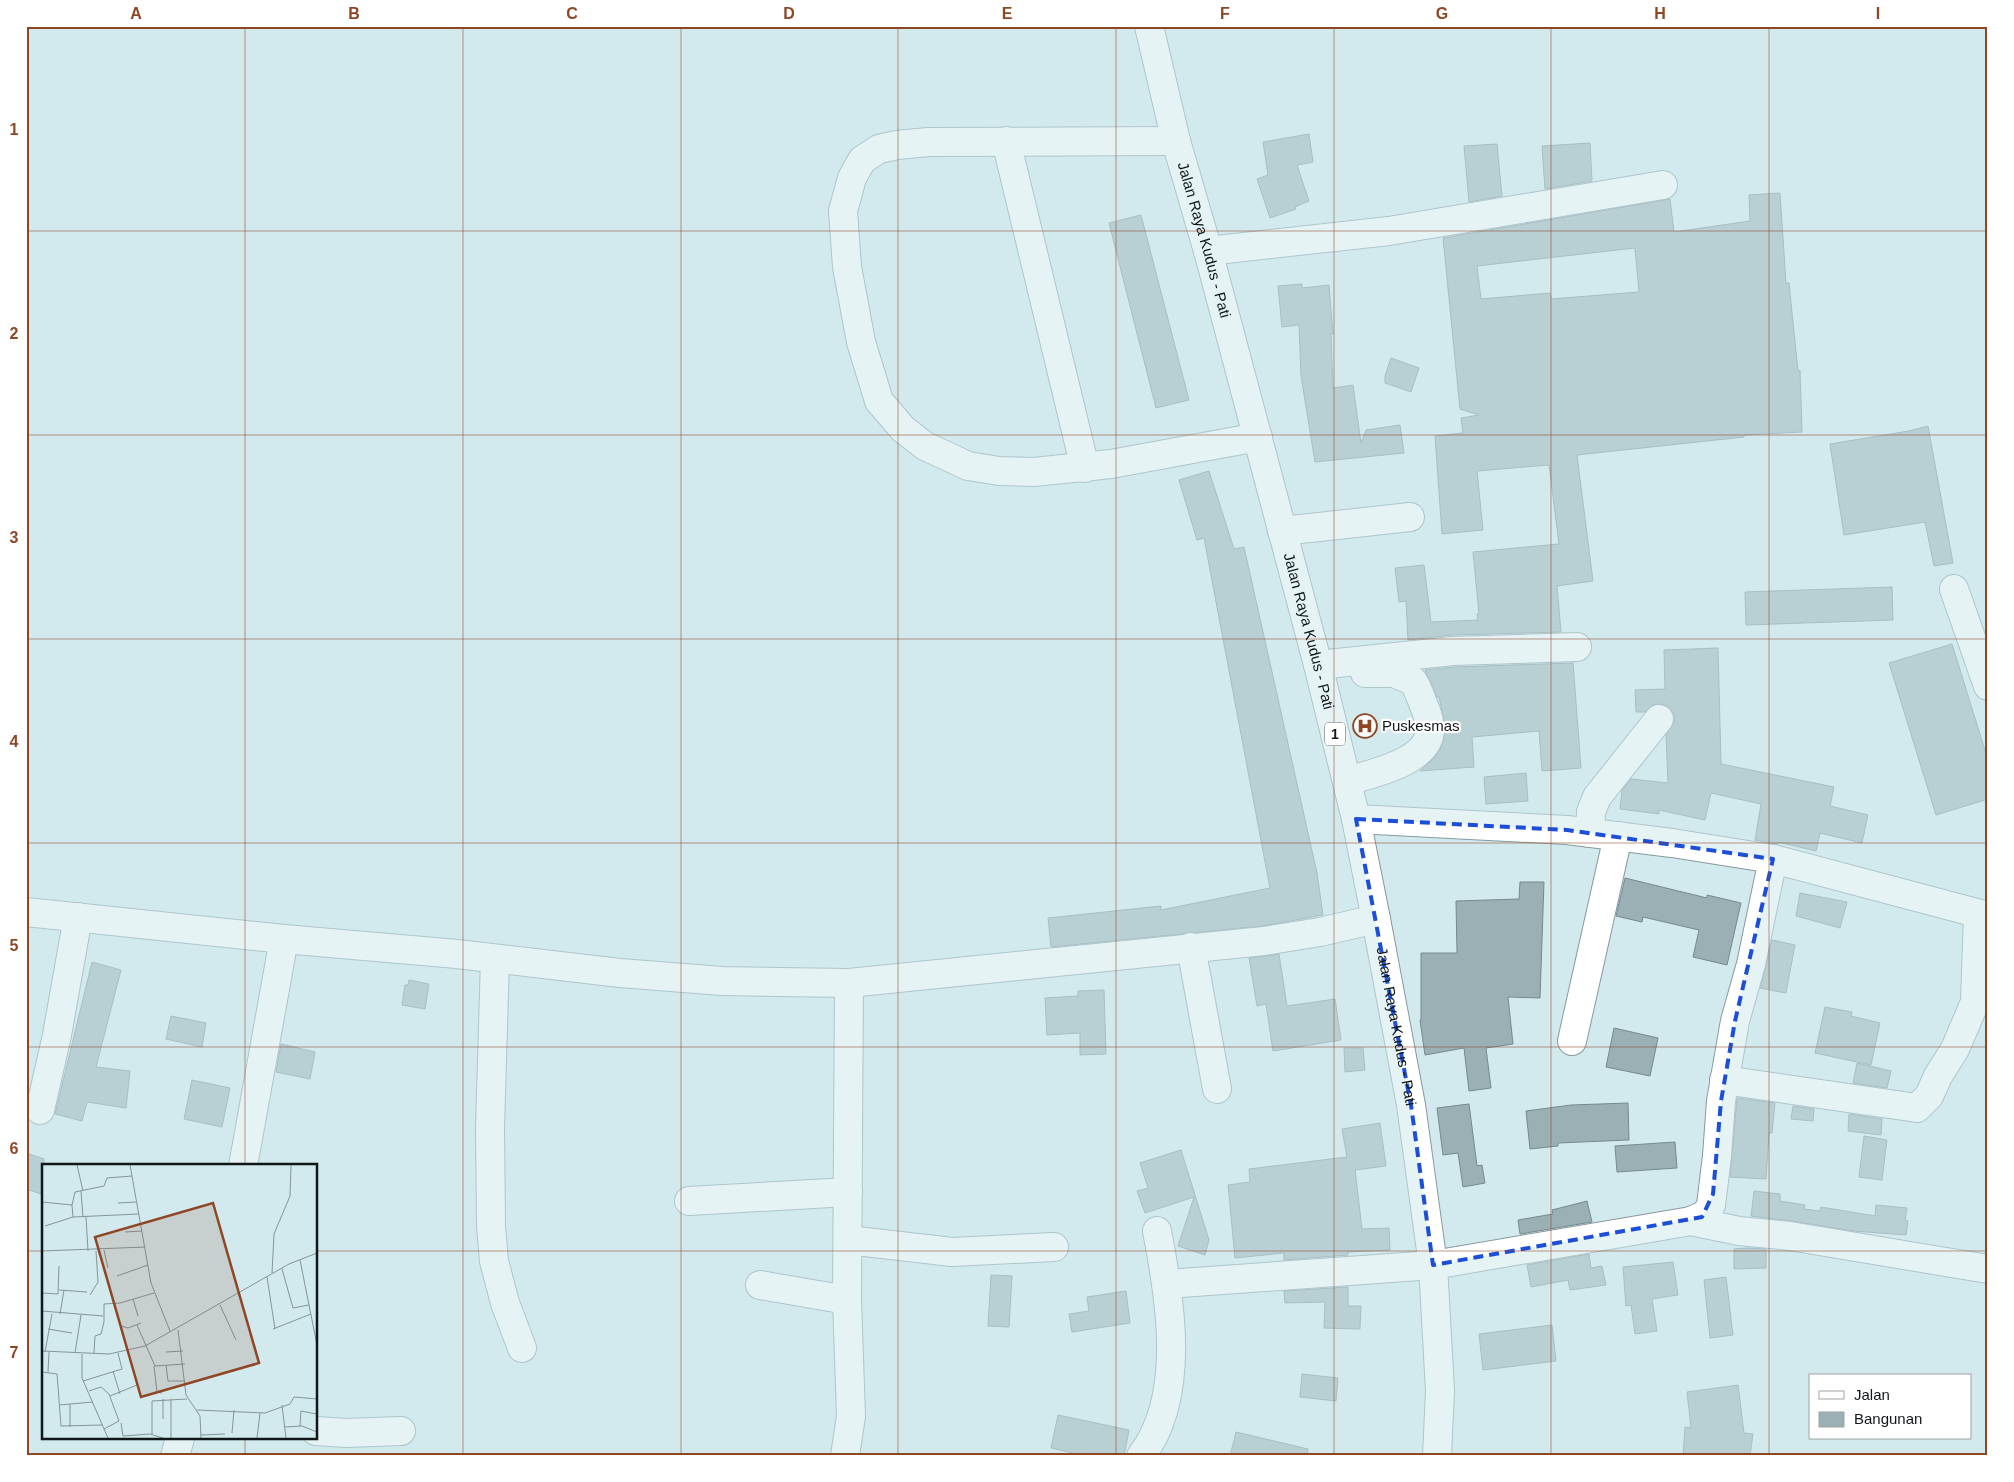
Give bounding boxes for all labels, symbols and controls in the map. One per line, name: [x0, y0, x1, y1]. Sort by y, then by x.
text: A: [130, 5, 142, 22]
text: B: [348, 5, 360, 22]
text: C: [566, 5, 578, 22]
text: D: [783, 5, 795, 22]
text: E: [1002, 5, 1013, 22]
text: F: [1220, 5, 1230, 22]
text: G: [1436, 5, 1448, 22]
text: H: [1654, 5, 1666, 22]
text: I: [1876, 5, 1880, 22]
text: 1: [10, 121, 19, 138]
street label: Jalan Raya Kudus - Pati: [1175, 160, 1234, 320]
text: 2: [10, 325, 19, 342]
text: 3: [10, 529, 19, 546]
street label: Jalan Raya Kudus - Pati: [1281, 551, 1338, 711]
hospital icon: Puskesmas: [1352, 713, 1378, 739]
place label: Puskesmas: [1382, 717, 1460, 734]
road number: 1: [1325, 722, 1345, 746]
text: 4: [10, 733, 19, 750]
text: 5: [10, 937, 19, 954]
street label: Jalan Raya Kudus - Pati: [1373, 946, 1420, 1107]
text: 6: [10, 1140, 19, 1157]
inset map: [42, 1164, 318, 1440]
text: 7: [10, 1344, 19, 1361]
legend: [1809, 1374, 1972, 1440]
text: Jalan: [1854, 1386, 1890, 1403]
text: Bangunan: [1854, 1410, 1922, 1427]

